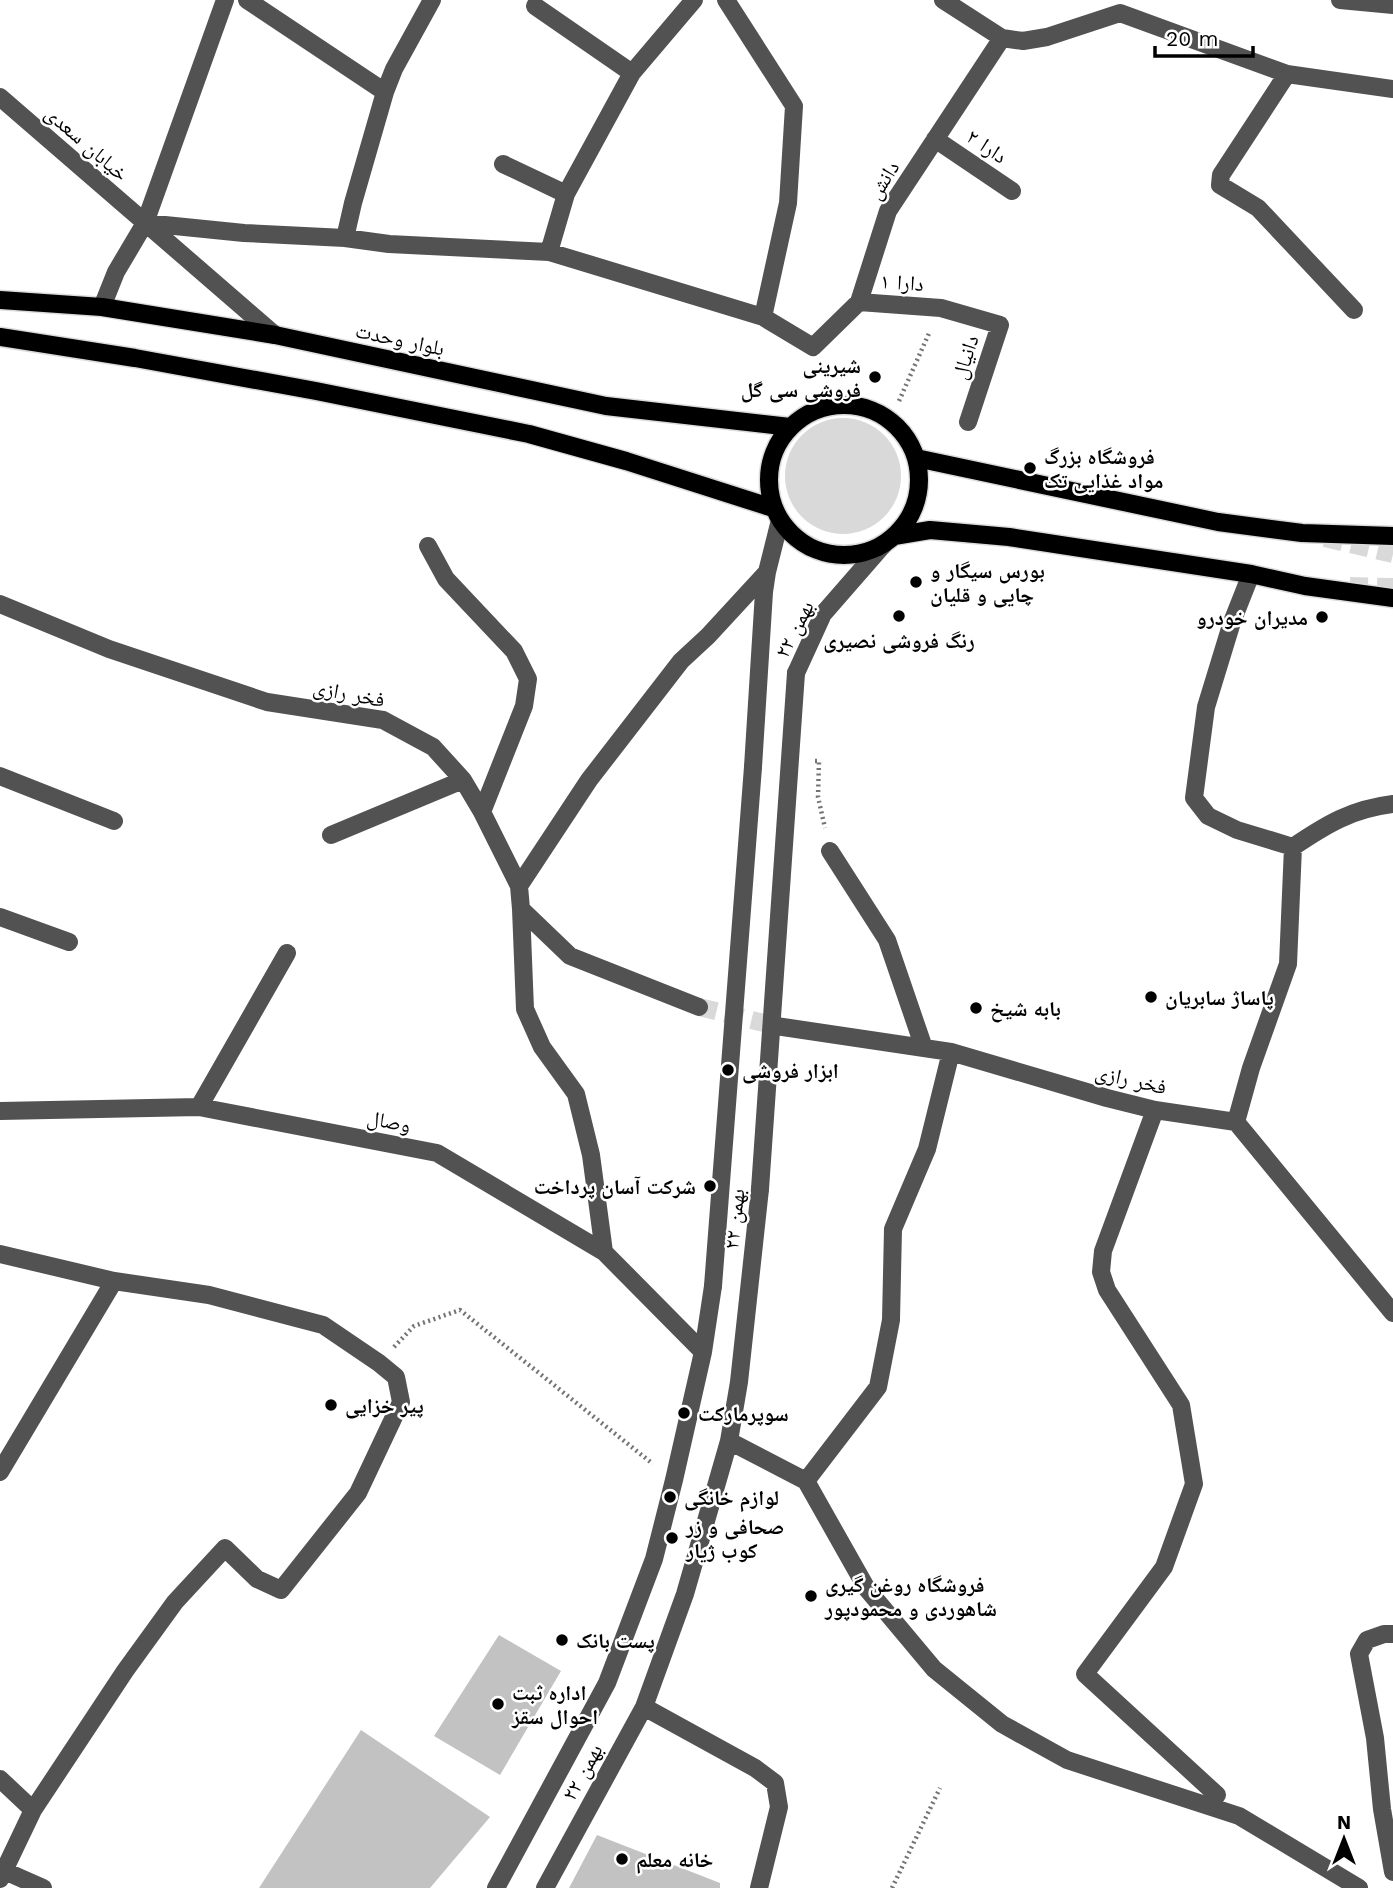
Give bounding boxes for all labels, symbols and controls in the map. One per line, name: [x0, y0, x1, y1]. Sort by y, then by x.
scale bar: [1155, 14, 1253, 58]
text: 20 m: [1166, 26, 1218, 51]
street label: خیابان سعدی: [40, 100, 134, 186]
street label: دارا ۲: [962, 124, 1012, 168]
street label: دانش: [862, 156, 905, 204]
street label: دارا ۱: [879, 268, 925, 296]
street label: بلوار وحدت: [353, 317, 447, 361]
street label: دانیال: [946, 332, 984, 382]
place label: شیرینی فروشی سی گل: [741, 353, 861, 403]
marker: شیرینی فروشی سی گل: [867, 369, 883, 385]
place label: فروشگاه بزرگ مواد غذایی تک: [1044, 444, 1163, 494]
marker: فروشگاه بزرگ مواد غذایی تک: [1022, 460, 1038, 476]
place label: بورس سیگار و چایی و قلیان: [930, 558, 1045, 608]
marker: بورس سیگار و چایی و قلیان: [908, 574, 924, 590]
street label: ۲۲ بهمن: [769, 596, 820, 662]
place label: مدیران خودرو: [1196, 605, 1308, 630]
marker: رنگ فروشی نصیری: [891, 608, 907, 624]
marker: مدیران خودرو: [1314, 609, 1330, 625]
place label: رنگ فروشی نصیری: [823, 628, 975, 654]
street label: فخر رازی: [311, 674, 387, 712]
place label: پاساژ سابریان: [1165, 985, 1274, 1010]
marker: پاساژ سابریان: [1143, 989, 1159, 1005]
place label: بابه شیخ: [990, 996, 1061, 1023]
marker: بابه شیخ: [968, 1000, 984, 1016]
place label: ابزار فروشی: [742, 1058, 839, 1084]
street label: فخر رازی: [1093, 1059, 1169, 1099]
marker: ابزار فروشی: [720, 1062, 736, 1078]
street label: وصال: [365, 1105, 413, 1137]
place label: شرکت آسان پرداخت: [534, 1174, 696, 1199]
marker: شرکت آسان پرداخت: [702, 1178, 718, 1194]
street label: ۲۲ بهمن: [718, 1187, 751, 1251]
place label: پیر خزایی: [345, 1393, 424, 1419]
marker: پیر خزایی: [323, 1397, 339, 1413]
place label: سوپرمارکت: [698, 1401, 789, 1426]
marker: سوپرمارکت: [676, 1405, 692, 1421]
place label: لوازم خانگی: [684, 1485, 779, 1512]
marker: لوازم خانگی: [662, 1489, 678, 1505]
place label: صحافی و زر کوب ژیار: [685, 1514, 784, 1563]
marker: صحافی و زر کوب ژیار: [664, 1530, 680, 1546]
place label: فروشگاه روغن گیری شاهوردی و محمودپور: [824, 1572, 997, 1621]
marker: فروشگاه روغن گیری شاهوردی و محمودپور: [803, 1588, 819, 1604]
place label: پست بانک: [576, 1628, 655, 1653]
marker: پست بانک: [554, 1632, 570, 1648]
place label: اداره ثبت احوال سقز: [511, 1680, 598, 1730]
marker: اداره ثبت احوال سقز: [490, 1696, 506, 1712]
street label: ۲۲ بهمن: [556, 1739, 609, 1805]
north arrow: [1309, 1804, 1379, 1874]
text: N: [1337, 1811, 1351, 1834]
place label: خانه معلم: [636, 1847, 713, 1874]
marker: خانه معلم: [614, 1851, 630, 1867]

